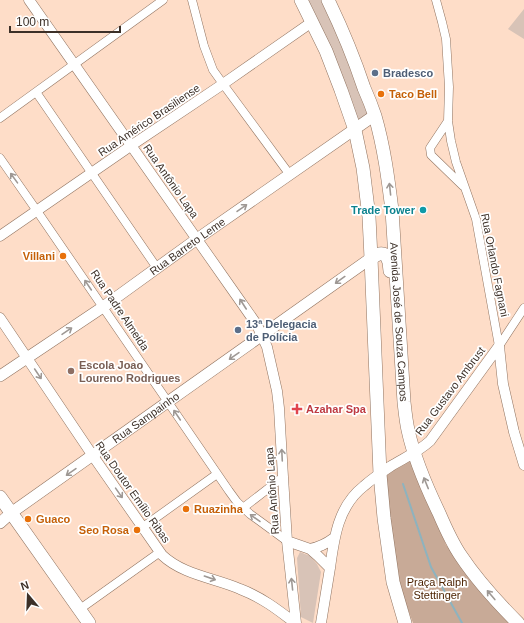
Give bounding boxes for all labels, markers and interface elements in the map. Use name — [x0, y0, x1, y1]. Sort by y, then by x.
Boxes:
scale bar — [10, 8, 120, 34]
text: 100 m — [16, 15, 49, 29]
place label: Bradesco — [383, 67, 433, 79]
marker: Bradesco — [370, 68, 380, 78]
street label: Rua Américo Brasiliense — [96, 82, 202, 158]
place label: Taco Bell — [389, 88, 437, 100]
marker: Taco Bell — [376, 89, 386, 99]
street label: Rua Antônio Lapa — [141, 142, 202, 221]
one-way arrow — [10, 173, 18, 184]
one-way arrow — [386, 183, 393, 196]
one-way arrow — [236, 204, 247, 212]
place label: Trade Tower — [351, 204, 416, 216]
marker: Trade Tower — [418, 205, 428, 215]
street label: Rua Orlando Fagnani — [479, 212, 511, 318]
street label: Rua Barreto Leme — [147, 215, 228, 277]
street label: Avenida José de Souza Campos — [388, 242, 410, 402]
place label: Villani — [23, 250, 55, 262]
marker: Villani — [58, 251, 68, 261]
street label: Rua Padre Almeida — [89, 267, 152, 353]
one-way arrow — [334, 276, 345, 284]
one-way arrow — [84, 279, 92, 290]
one-way arrow — [239, 299, 247, 310]
place label: 13ª Delegacia de Polícia — [246, 318, 318, 343]
marker: 13ª Delegacia de Polícia — [233, 325, 243, 335]
one-way arrow — [61, 327, 72, 335]
street label: Rua Gustavo Ambrust — [413, 344, 487, 438]
one-way arrow — [229, 352, 240, 360]
place label: Escola Joao Loureno Rodrigues — [79, 359, 180, 384]
marker: Escola Joao Loureno Rodrigues — [66, 366, 76, 376]
one-way arrow — [34, 368, 42, 379]
street label: Rua Sampainho — [110, 390, 181, 445]
marker: Azahar Spa — [291, 403, 303, 415]
place label: Azahar Spa — [306, 403, 367, 415]
one-way arrow — [173, 410, 181, 421]
street label: Rua Doutor Emílio Ribas — [93, 439, 173, 545]
street label: Rua Antônio Lapa — [263, 446, 281, 535]
one-way arrow — [278, 449, 285, 462]
one-way arrow — [66, 468, 77, 476]
one-way arrow — [422, 478, 429, 490]
one-way arrow — [115, 487, 123, 498]
place label: Ruazinha — [194, 503, 244, 515]
marker: Ruazinha — [181, 504, 191, 514]
place label: Guaco — [36, 513, 71, 525]
marker: Guaco — [23, 514, 33, 524]
one-way arrow — [250, 514, 261, 522]
place label: Seo Rosa — [79, 524, 130, 536]
marker: Seo Rosa — [132, 525, 142, 535]
north arrow — [8, 575, 48, 615]
one-way arrow — [204, 575, 216, 583]
park label: Praça Ralph Stettinger — [407, 576, 467, 601]
one-way arrow — [288, 578, 296, 591]
text: N — [19, 579, 31, 593]
one-way arrow — [487, 590, 496, 600]

